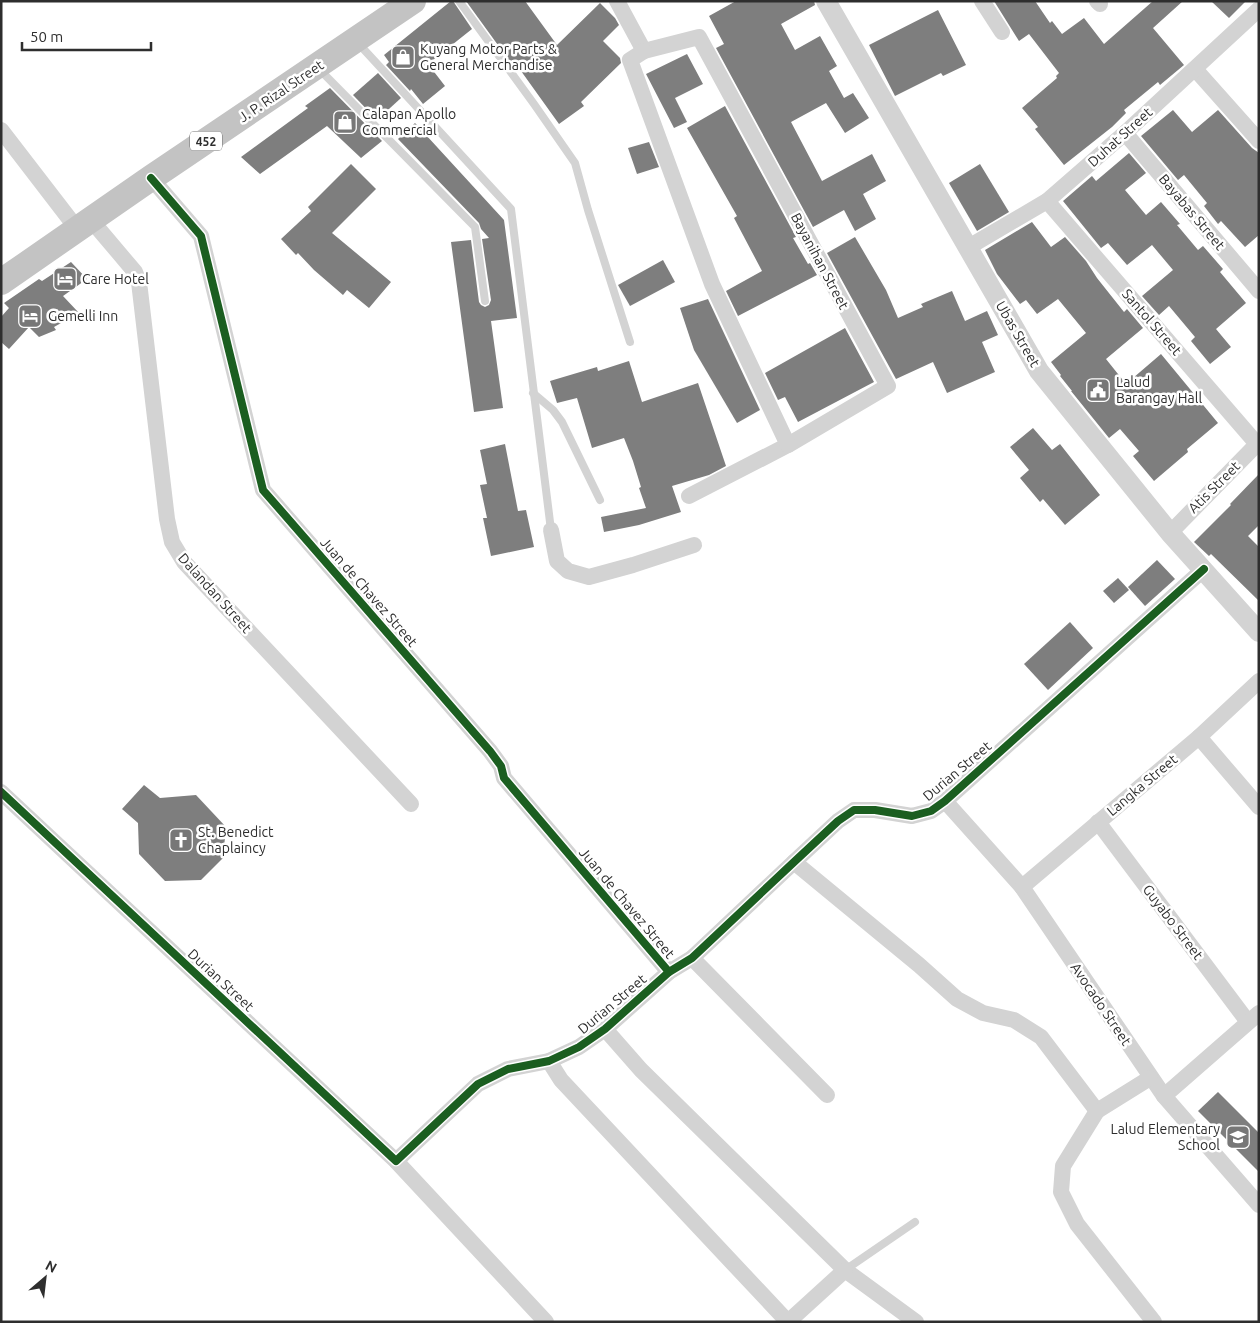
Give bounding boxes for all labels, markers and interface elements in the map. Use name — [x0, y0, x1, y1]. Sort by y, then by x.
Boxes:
scale bar — [22, 20, 151, 52]
text: 50 m — [30, 28, 63, 45]
place label: Kuyang Motor Parts & General Merchandise — [420, 41, 558, 73]
shop icon: Kuyang Motor Parts & General Merchandise — [390, 44, 416, 70]
street label: J. P. Rizal Street — [235, 56, 327, 125]
street label: Duhat Street — [1085, 104, 1156, 170]
place label: Calapan Apollo Commercial — [362, 106, 456, 138]
shop icon: Calapan Apollo Commercial — [332, 109, 358, 135]
road number: 452 — [190, 132, 222, 150]
street label: Bayabas Street — [1156, 171, 1229, 253]
street label: Bayanihan Street — [788, 210, 852, 312]
hotel icon: Care Hotel — [52, 266, 78, 292]
place label: Care Hotel — [82, 271, 149, 287]
street label: Santol Street — [1119, 286, 1185, 359]
street label: Ubas Street — [993, 298, 1044, 370]
hotel icon: Gemelli Inn — [17, 303, 43, 329]
place label: Gemelli Inn — [48, 308, 118, 324]
place label: Lalud Barangay Hall — [1116, 374, 1202, 406]
public building icon: Lalud Barangay Hall — [1085, 377, 1111, 403]
street label: Atis Street — [1185, 458, 1243, 516]
street label: Juan de Chavez Street — [317, 534, 421, 650]
street label: Dalandan Street — [175, 550, 255, 636]
street label: Durian Street — [920, 738, 995, 804]
street label: Langka Street — [1104, 751, 1181, 819]
place label: St. Benedict Chaplaincy — [198, 824, 274, 856]
church icon: St. Benedict Chaplaincy — [168, 827, 194, 853]
street label: Juan de Chavez Street — [576, 844, 678, 962]
street label: Guyabo Street — [1140, 881, 1207, 963]
street label: Durian Street — [185, 945, 258, 1015]
street label: Avocado Street — [1067, 960, 1135, 1049]
street label: Durian Street — [575, 971, 650, 1037]
place label: Lalud Elementary School — [1111, 1121, 1220, 1153]
school or university icon: Lalud Elementary School — [1225, 1124, 1251, 1150]
north arrow — [20, 1253, 70, 1303]
text: N — [43, 1257, 59, 1276]

